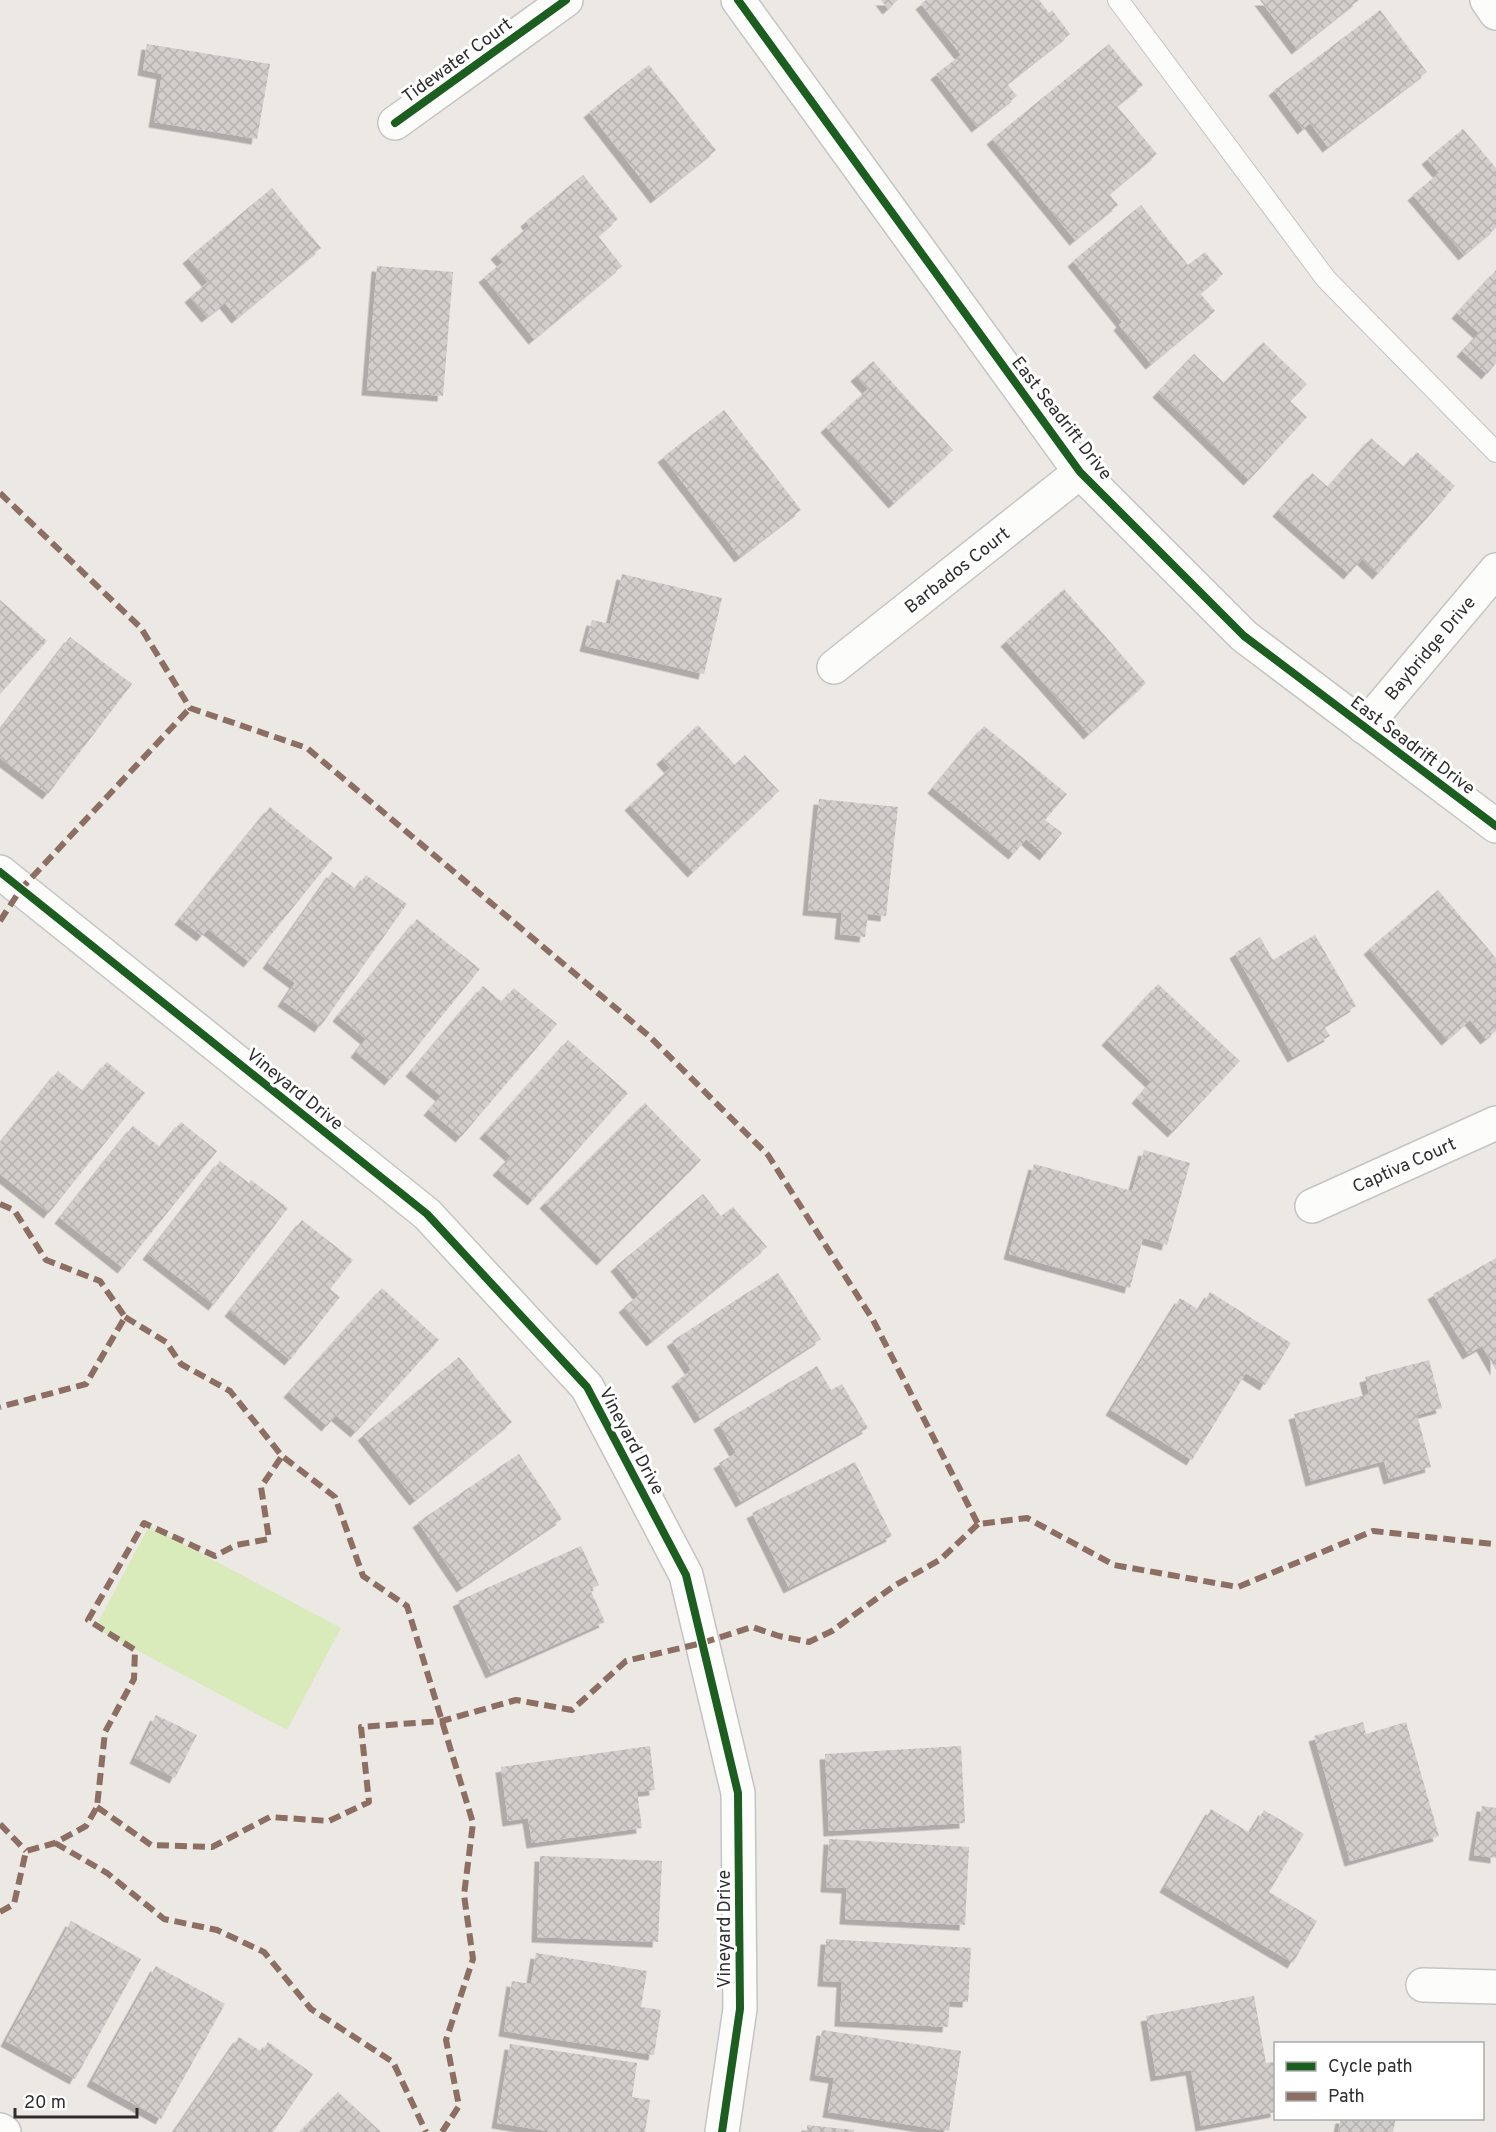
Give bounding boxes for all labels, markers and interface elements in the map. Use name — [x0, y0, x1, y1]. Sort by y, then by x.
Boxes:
street label: Tidewater Court — [398, 14, 517, 109]
street label: East Seadrift Drive — [1005, 352, 1116, 485]
street label: Barbados Court — [901, 523, 1015, 619]
street label: Baybridge Drive — [1381, 592, 1481, 706]
street label: East Seadrift Drive — [1345, 692, 1479, 801]
street label: Vineyard Drive — [241, 1044, 347, 1136]
street label: Captiva Court — [1349, 1133, 1460, 1199]
street label: Vineyard Drive — [593, 1384, 669, 1499]
street label: Vineyard Drive — [714, 1870, 737, 1988]
legend — [1274, 2042, 1484, 2120]
text: Cycle path — [1328, 2056, 1413, 2079]
scale bar — [15, 2081, 136, 2119]
text: Path — [1328, 2086, 1365, 2109]
text: 20 m — [24, 2092, 66, 2115]

